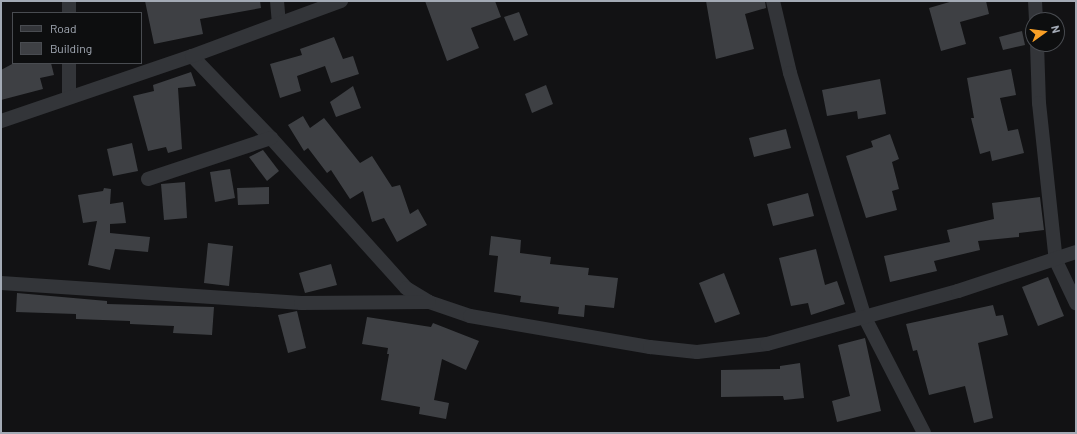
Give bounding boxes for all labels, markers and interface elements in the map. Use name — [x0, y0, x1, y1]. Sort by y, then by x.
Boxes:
legend — [12, 12, 142, 64]
north arrow — [1025, 12, 1065, 52]
text: Road — [50, 21, 77, 35]
text: N — [1049, 24, 1063, 34]
text: Building — [50, 41, 92, 55]

